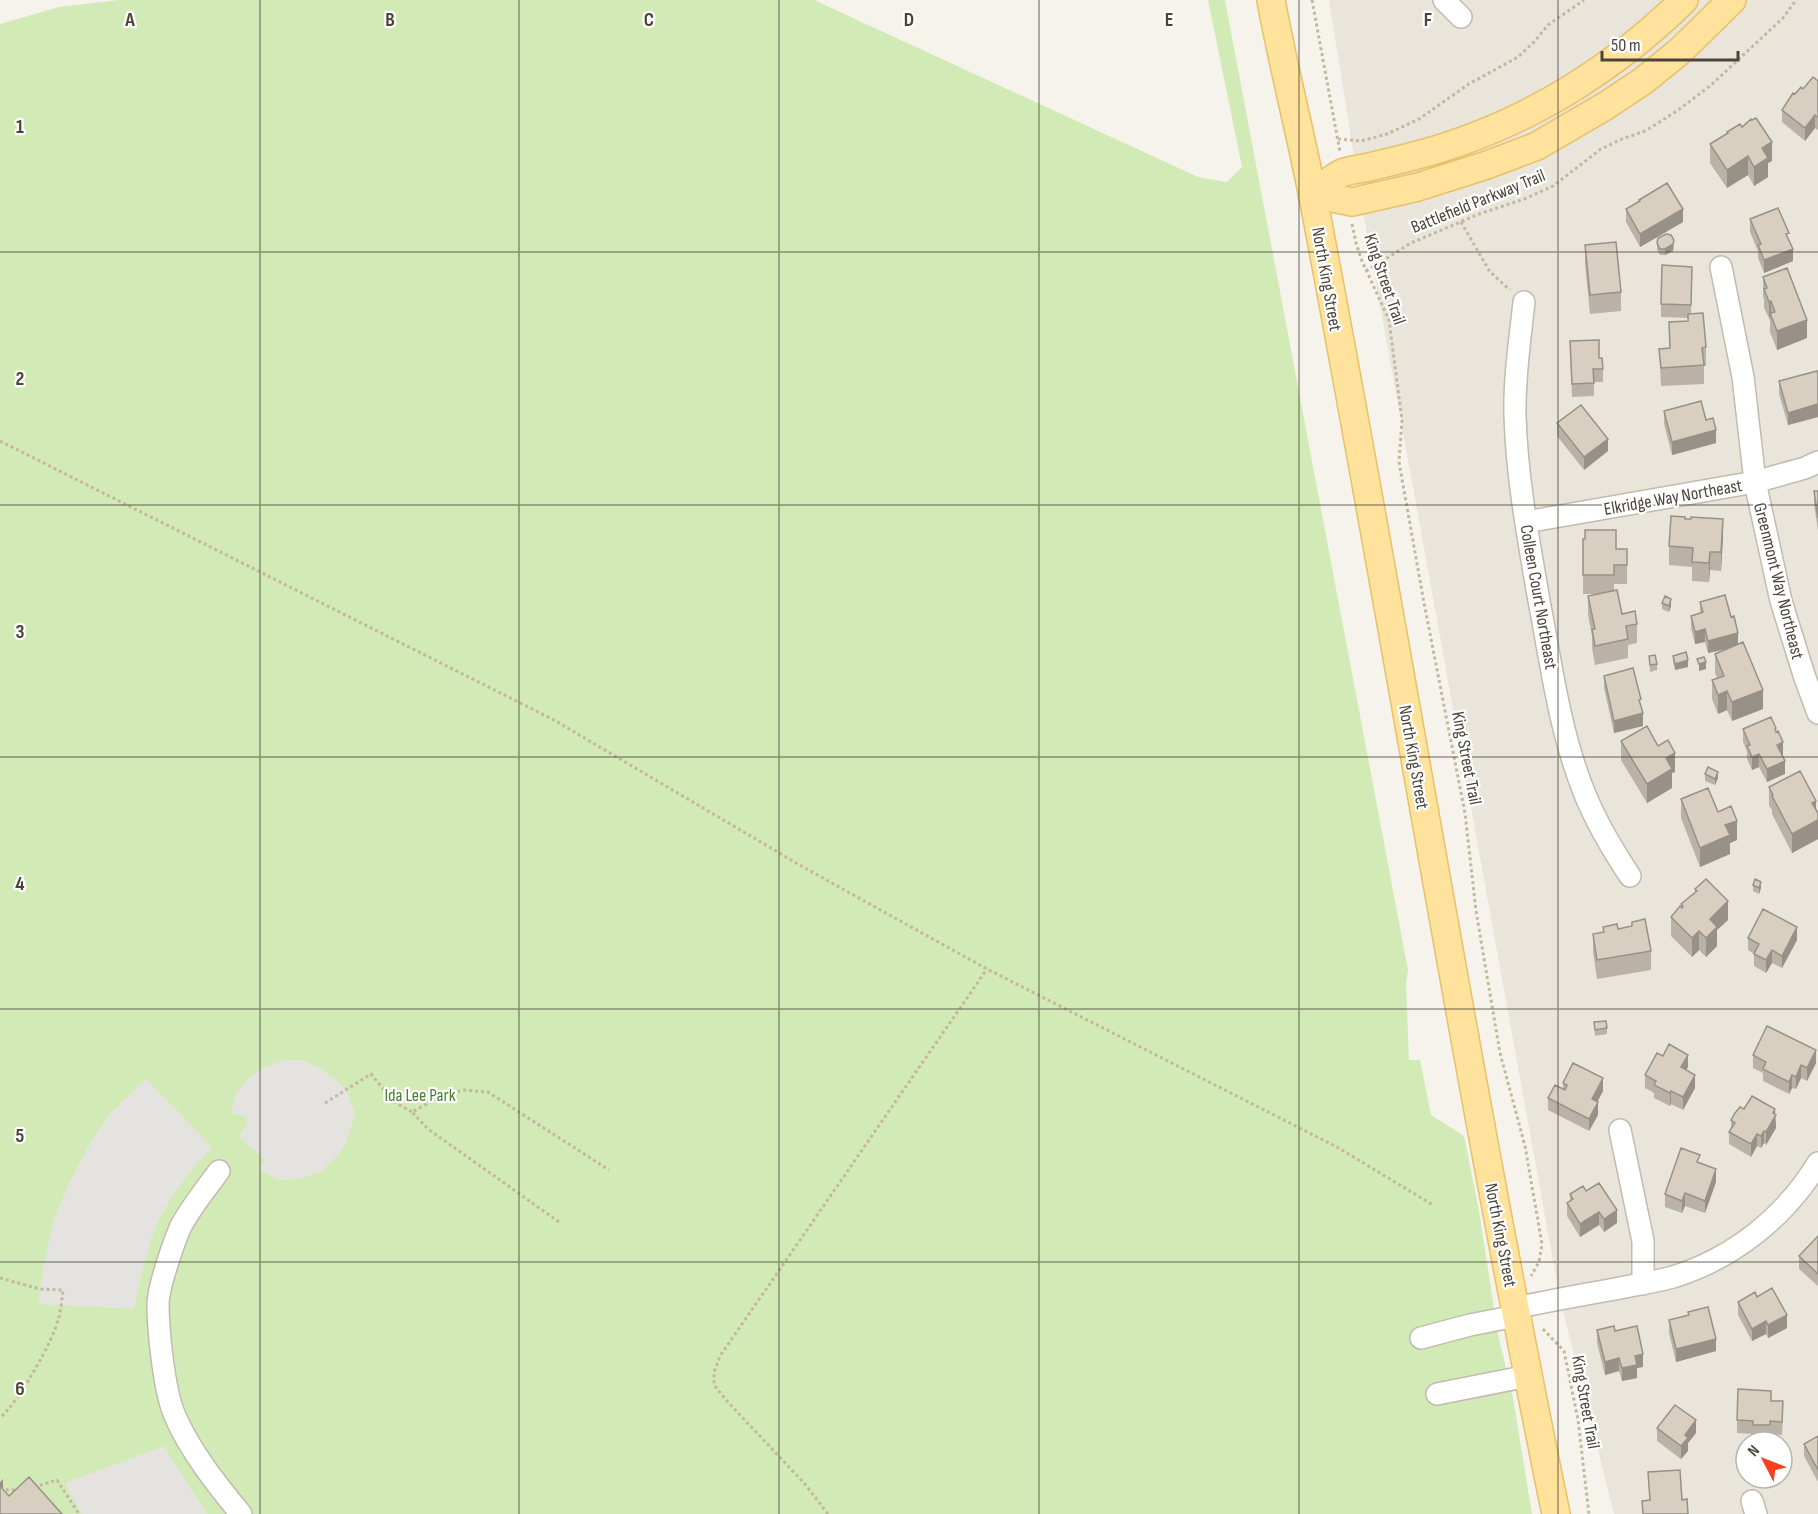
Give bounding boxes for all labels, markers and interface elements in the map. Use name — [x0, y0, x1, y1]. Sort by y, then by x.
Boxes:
text: A — [124, 8, 135, 32]
text: B — [385, 8, 395, 32]
text: C — [644, 8, 654, 32]
text: D — [904, 8, 914, 32]
text: E — [1165, 8, 1173, 32]
text: F — [1424, 8, 1432, 32]
scale bar — [1602, 24, 1738, 62]
text: 50 m — [1611, 35, 1641, 56]
text: 1 — [16, 115, 24, 139]
street label: Battlefield Parkway Trail — [1408, 165, 1548, 238]
street label: North King Street — [1307, 225, 1346, 333]
street label: King Street Trail — [1359, 231, 1410, 327]
text: 2 — [16, 367, 24, 391]
street label: Elkridge Way Northeast — [1602, 475, 1744, 520]
street label: Greenmont Way Northeast — [1749, 501, 1808, 662]
street label: Colleen Court Northeast — [1515, 523, 1562, 672]
text: 3 — [16, 620, 25, 644]
street label: North King Street — [1394, 703, 1433, 811]
street label: King Street Trail — [1447, 710, 1486, 807]
text: 4 — [15, 872, 25, 896]
park label: Ida Lee Park — [384, 1085, 456, 1106]
text: 5 — [16, 1124, 25, 1148]
street label: North King Street — [1480, 1181, 1521, 1289]
street label: King Street Trail — [1567, 1354, 1604, 1450]
text: 6 — [15, 1377, 25, 1401]
north arrow — [1734, 1430, 1794, 1490]
text: N — [1744, 1441, 1764, 1460]

